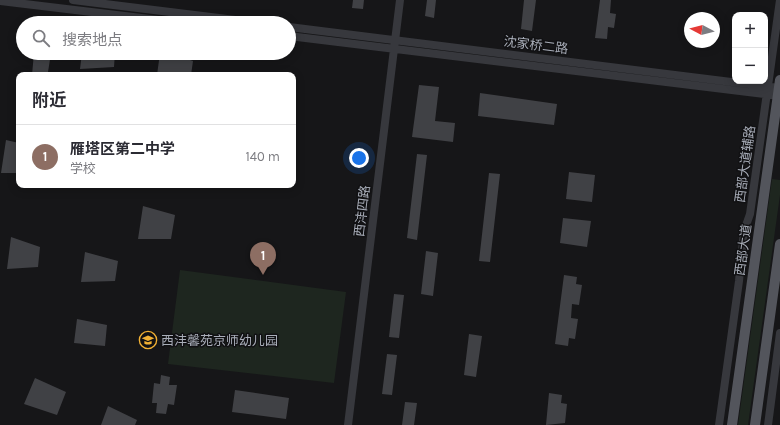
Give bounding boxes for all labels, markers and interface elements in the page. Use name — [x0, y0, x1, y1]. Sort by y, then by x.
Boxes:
north arrow — [684, 12, 720, 48]
map controls — [732, 12, 768, 84]
button: + — [732, 12, 768, 48]
search box — [16, 16, 296, 60]
icon: search — [30, 27, 52, 49]
text: 搜索地点 — [62, 31, 122, 49]
street label: 沈家桥二路 — [503, 34, 569, 56]
button: − — [732, 48, 768, 84]
text: 附近 — [32, 90, 66, 110]
street label: 西部大道辅路 — [732, 124, 758, 204]
text: 雁塔区第二中学 — [70, 140, 175, 158]
your location — [349, 148, 369, 168]
text: 1 — [43, 149, 47, 164]
text: 140 m — [245, 149, 280, 164]
text: 学校 — [70, 161, 96, 176]
street label: 西沣四路 — [351, 184, 373, 238]
street label: 西部大道 — [732, 223, 754, 277]
pin: 1 — [250, 242, 276, 275]
school or university icon: 西沣馨苑京师幼儿园 — [138, 330, 158, 350]
place label: 西沣馨苑京师幼儿园 — [161, 333, 278, 348]

